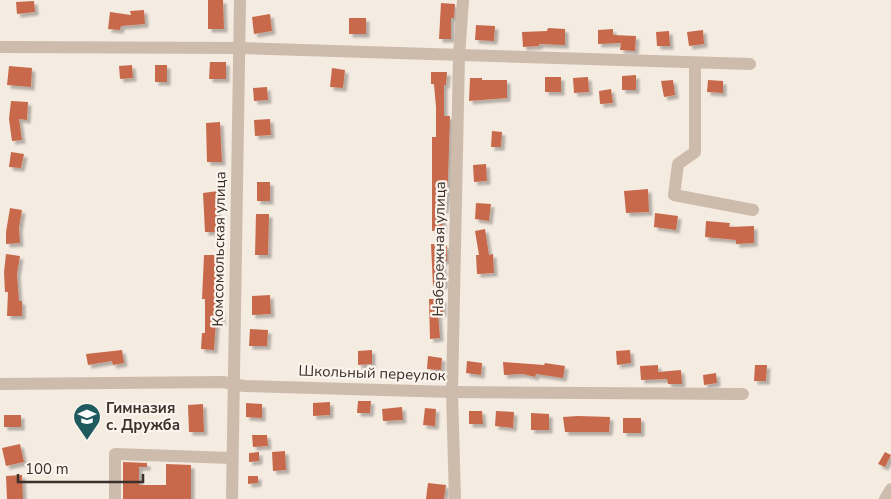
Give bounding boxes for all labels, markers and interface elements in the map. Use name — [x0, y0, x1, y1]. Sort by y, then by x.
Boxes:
street label: Комсомольская улица — [208, 171, 230, 327]
street label: Набережная улица — [428, 181, 450, 317]
street label: Школьный переулок — [298, 360, 446, 386]
place label: Гимназия с. Дружба — [106, 398, 180, 435]
school or university icon: Гимназия с. Дружба — [72, 402, 102, 441]
scale bar — [18, 452, 142, 484]
text: 100 m — [25, 459, 69, 479]

